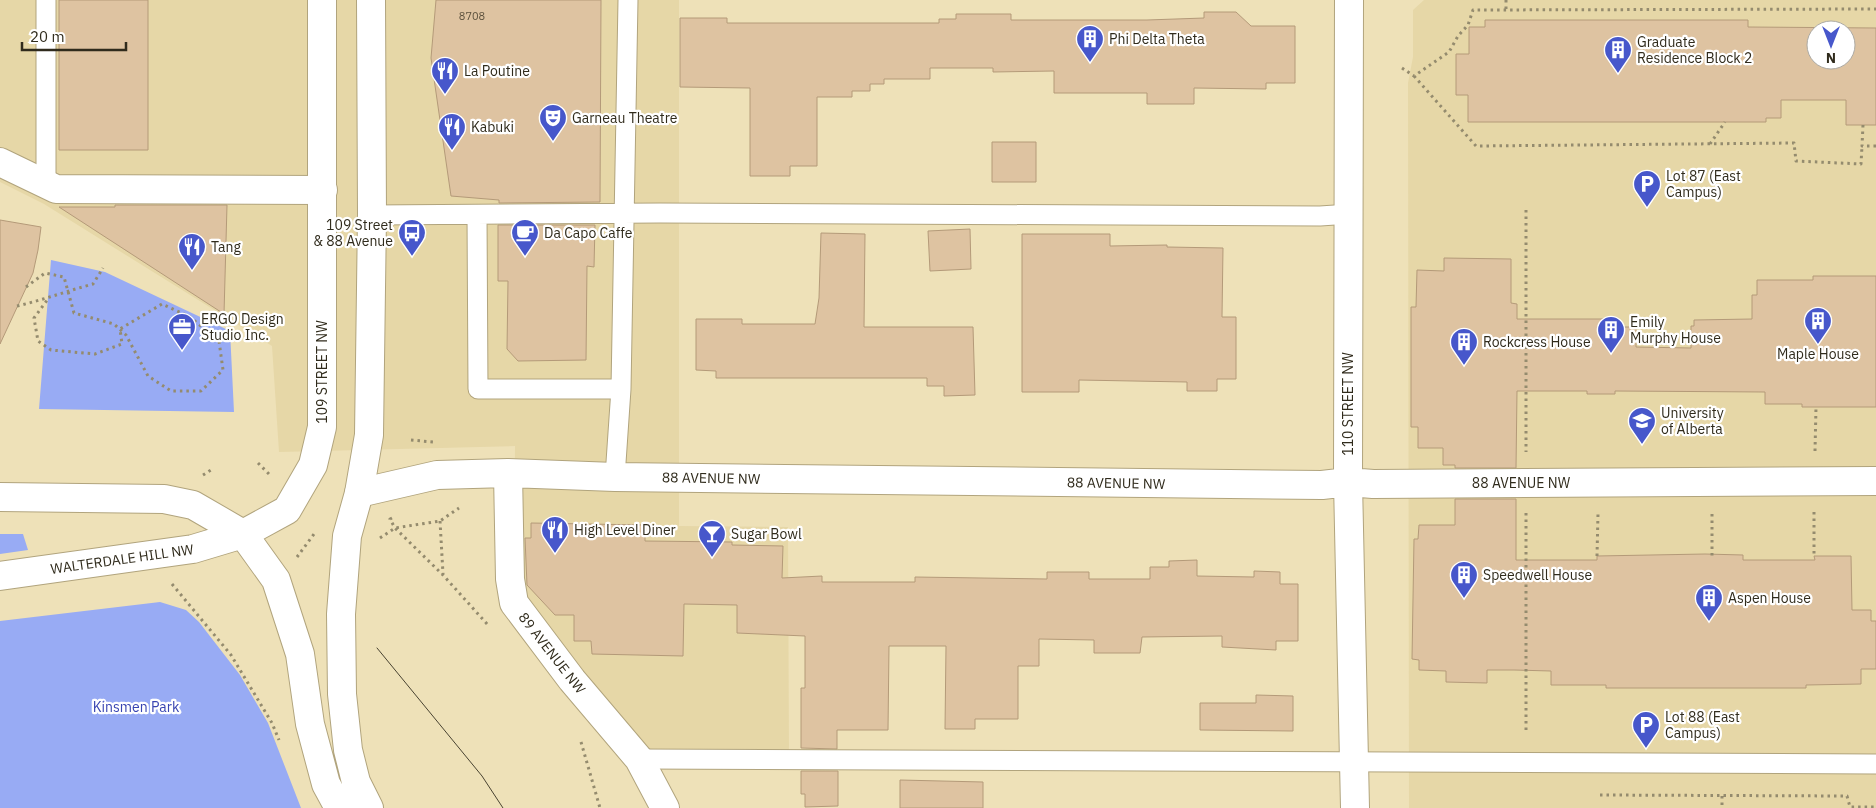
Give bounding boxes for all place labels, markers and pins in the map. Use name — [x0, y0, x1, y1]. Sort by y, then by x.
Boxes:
building icon: Phi Delta Theta — [1075, 24, 1105, 63]
place label: Phi Delta Theta — [1109, 30, 1205, 48]
place label: Graduate Residence Block 2 — [1637, 33, 1752, 67]
building icon: Graduate Residence Block 2 — [1603, 35, 1633, 74]
restaurant icon: La Poutine — [430, 56, 460, 95]
place label: La Poutine — [464, 62, 530, 80]
theatre icon: Garneau Theatre — [538, 103, 568, 142]
place label: Garneau Theatre — [572, 109, 678, 127]
restaurant icon: Kabuki — [437, 112, 467, 151]
place label: Kabuki — [471, 118, 514, 136]
place label: Lot 87 (East Campus) — [1666, 167, 1741, 201]
parking icon: Lot 87 (East Campus) — [1632, 169, 1662, 208]
place label: 109 Street & 88 Avenue — [313, 216, 393, 250]
bus stop icon: 109 Street & 88 Avenue — [397, 218, 427, 257]
cafe icon: Da Capo Caffe — [510, 218, 540, 257]
place label: Da Capo Caffe — [544, 224, 633, 242]
restaurant icon: Tang — [177, 232, 207, 271]
place label: Tang — [211, 238, 241, 256]
building icon: Maple House — [1803, 306, 1833, 345]
place label: ERGO Design Studio Inc. — [201, 310, 284, 344]
office icon: ERGO Design Studio Inc. — [167, 312, 197, 351]
place label: Emily Murphy House — [1630, 313, 1721, 347]
building icon: Emily Murphy House — [1596, 315, 1626, 354]
building icon: Rockcress House — [1449, 327, 1479, 366]
place label: Rockcress House — [1483, 333, 1591, 351]
place label: Maple House — [1777, 345, 1859, 363]
place label: University of Alberta — [1661, 404, 1724, 438]
school or university icon: University of Alberta — [1627, 406, 1657, 445]
restaurant icon: High Level Diner — [540, 515, 570, 554]
bar icon: Sugar Bowl — [697, 519, 727, 558]
place label: High Level Diner — [574, 521, 676, 539]
place label: Sugar Bowl — [731, 525, 802, 543]
building icon: Speedwell House — [1449, 560, 1479, 599]
place label: Speedwell House — [1483, 566, 1592, 584]
building icon: Aspen House — [1694, 583, 1724, 622]
place label: Aspen House — [1728, 589, 1811, 607]
place label: Lot 88 (East Campus) — [1665, 708, 1740, 742]
parking icon: Lot 88 (East Campus) — [1631, 710, 1661, 749]

